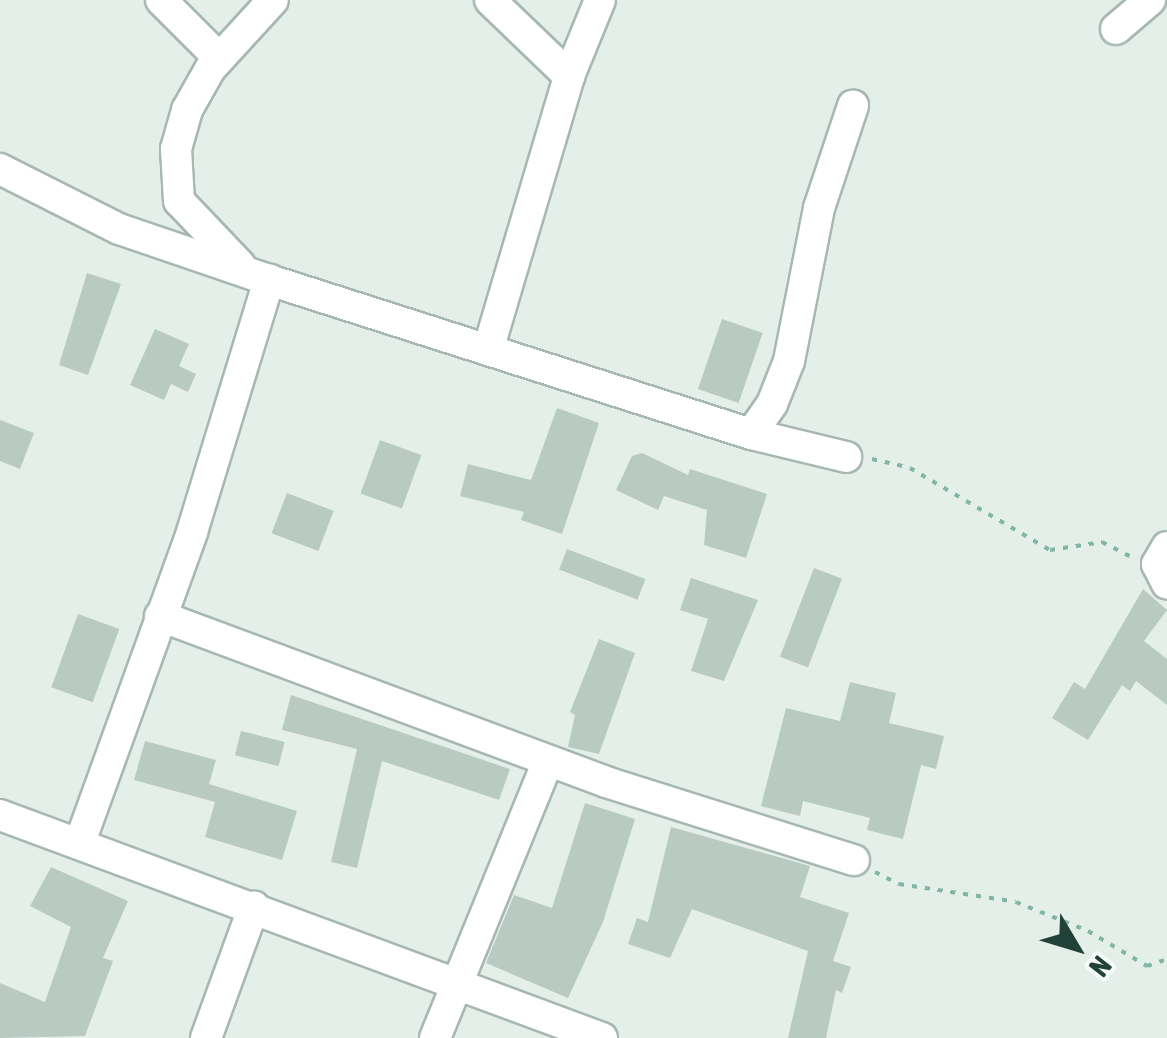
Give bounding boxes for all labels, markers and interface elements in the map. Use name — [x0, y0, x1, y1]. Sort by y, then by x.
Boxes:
north arrow — [1027, 898, 1127, 998]
text: N — [1083, 950, 1118, 983]

